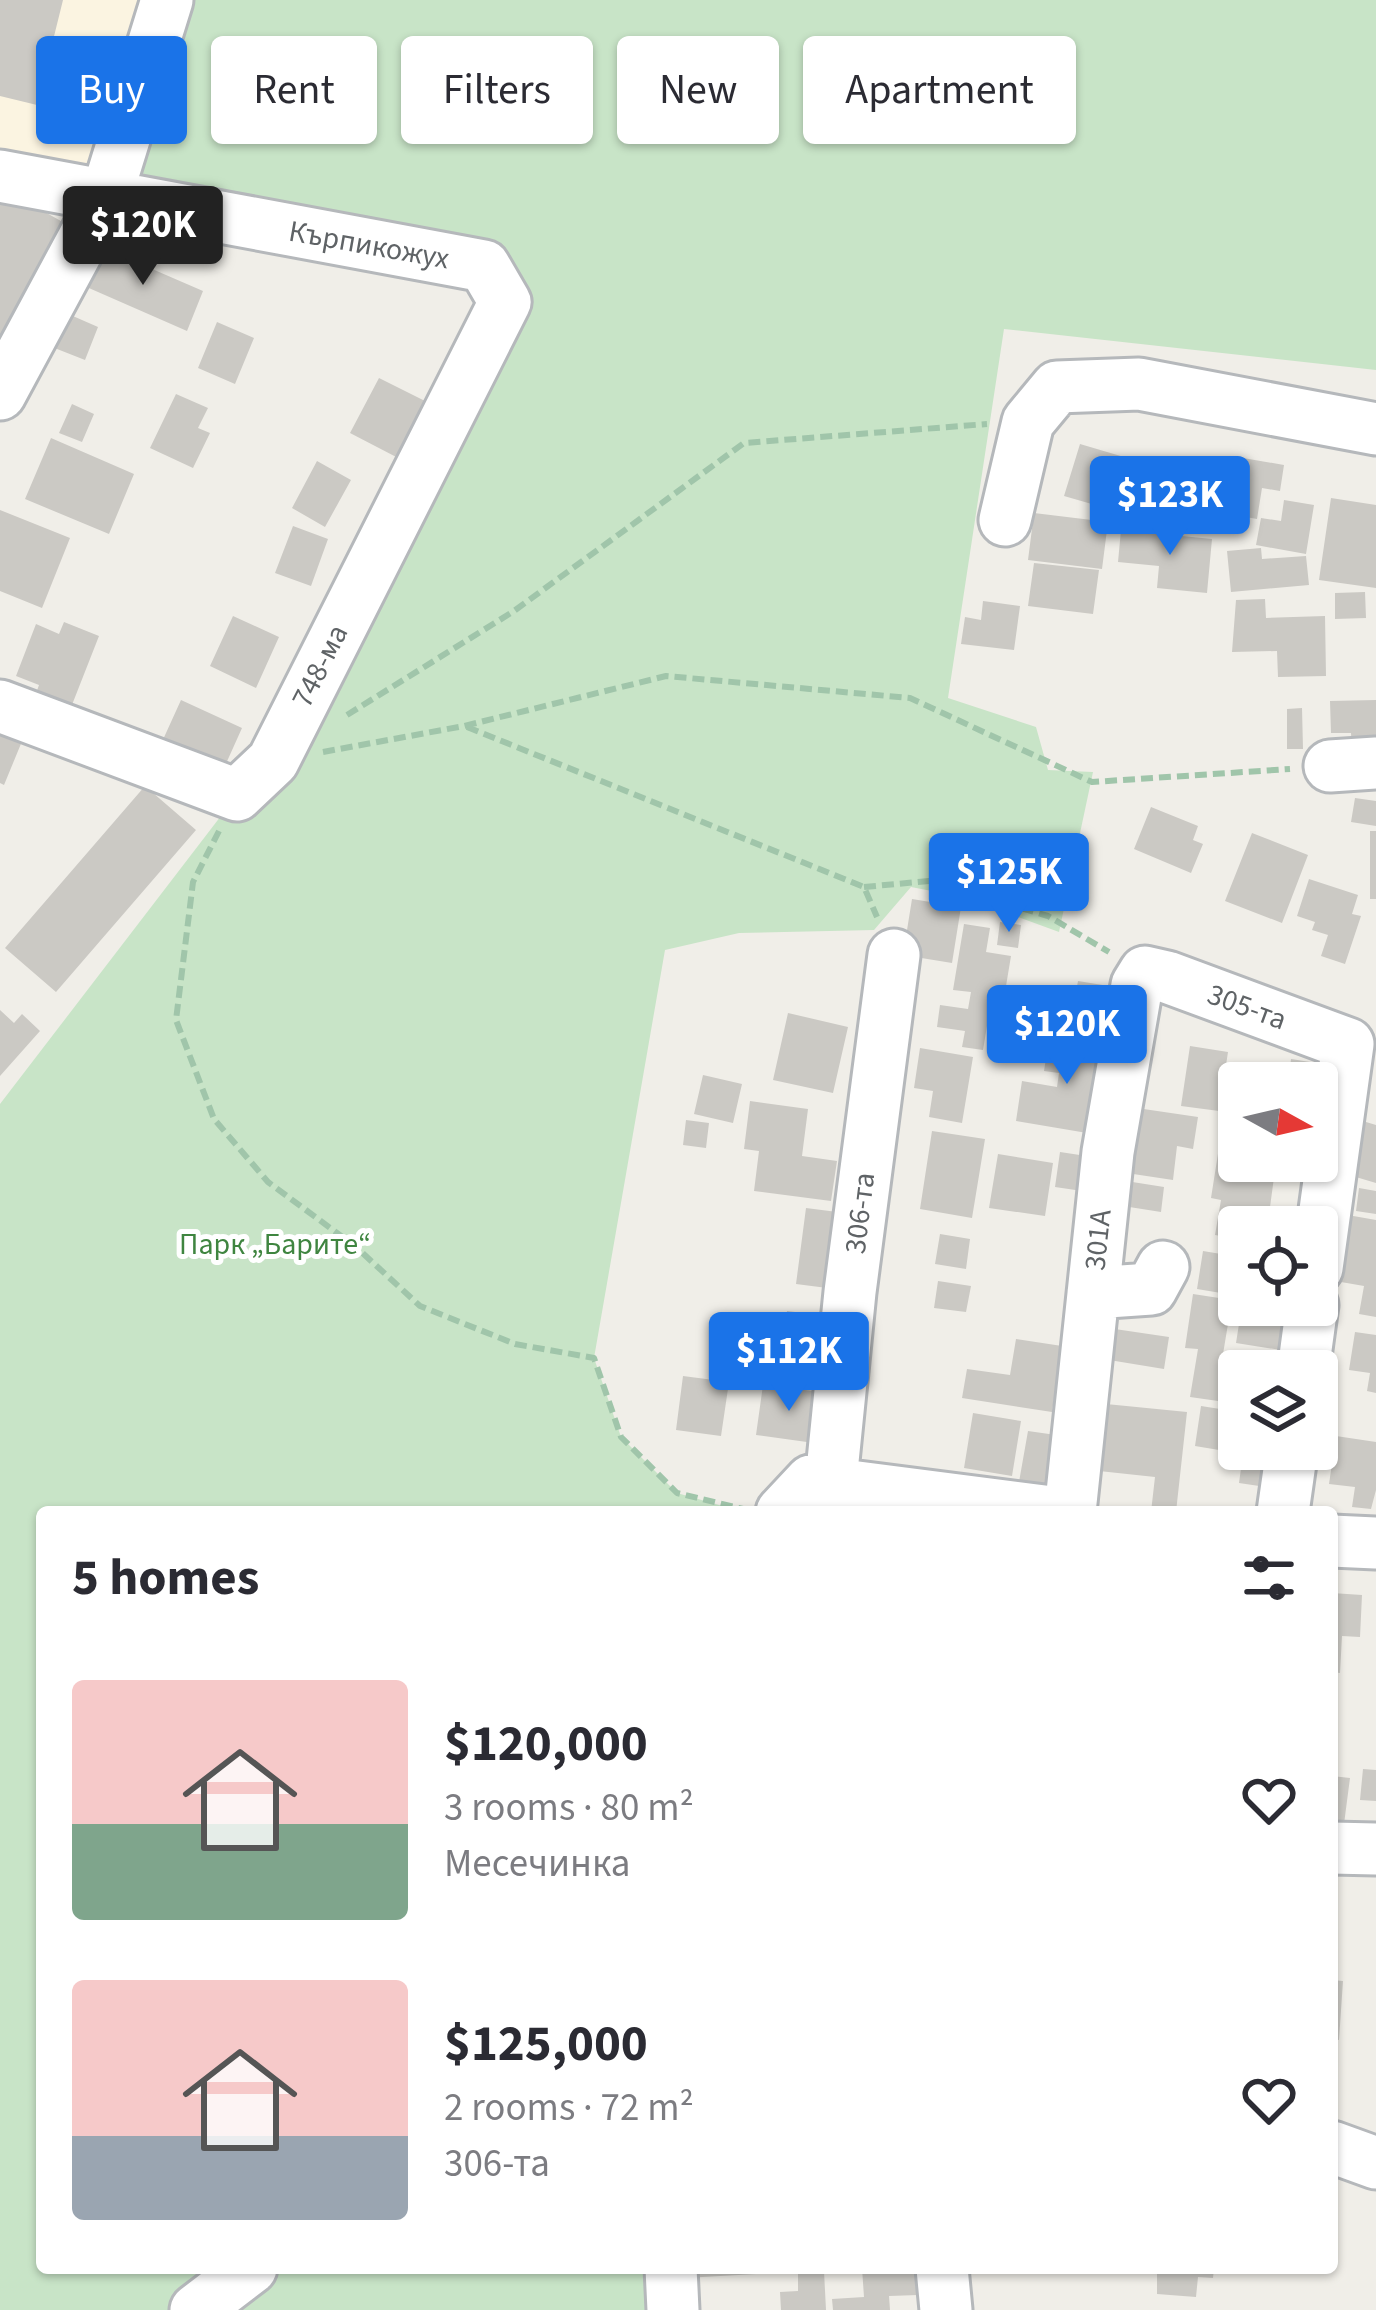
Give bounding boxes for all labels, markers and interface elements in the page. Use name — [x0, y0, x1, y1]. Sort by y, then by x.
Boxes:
chip: Buy — [36, 36, 187, 144]
chip: Rent — [211, 36, 377, 144]
chip: Filters — [401, 36, 593, 144]
chip: New — [617, 36, 779, 144]
chip: Apartment — [803, 36, 1076, 144]
pin: $120K — [59, 186, 227, 288]
text: $120K — [90, 197, 196, 253]
street label: Кърпикожух — [285, 210, 453, 280]
pin: $123K — [1086, 456, 1254, 558]
text: $123K — [1117, 467, 1223, 523]
street label: 748-ма — [281, 617, 359, 715]
pin: $125K — [925, 833, 1093, 935]
text: $125K — [956, 844, 1062, 900]
street label: 305-та — [1201, 973, 1293, 1041]
pin: $120K — [983, 985, 1151, 1087]
text: $120K — [1014, 996, 1120, 1052]
north arrow — [1218, 1062, 1338, 1182]
map controls — [1218, 1062, 1338, 1470]
street label: 306-та — [834, 1170, 886, 1256]
button: locate — [1218, 1206, 1338, 1326]
street label: 301А — [1073, 1207, 1123, 1273]
park label: Парк „Барите“ — [179, 1223, 371, 1266]
pin: $112K — [705, 1312, 873, 1414]
text: $112K — [736, 1323, 842, 1379]
button: layers — [1218, 1350, 1338, 1470]
text: 5 homes — [72, 1542, 259, 1614]
icon: filters — [1236, 1545, 1302, 1611]
text: $120,000 — [444, 1708, 648, 1780]
icon: home — [168, 1728, 312, 1872]
icon: heart — [1236, 1767, 1302, 1833]
text: 3 rooms · 80 m² — [444, 1780, 694, 1836]
text: Месечинка — [444, 1836, 631, 1892]
text: $125,000 — [444, 2008, 648, 2080]
icon: home — [168, 2028, 312, 2172]
icon: heart — [1236, 2067, 1302, 2133]
text: 2 rooms · 72 m² — [444, 2080, 694, 2136]
text: 306-та — [444, 2136, 550, 2192]

